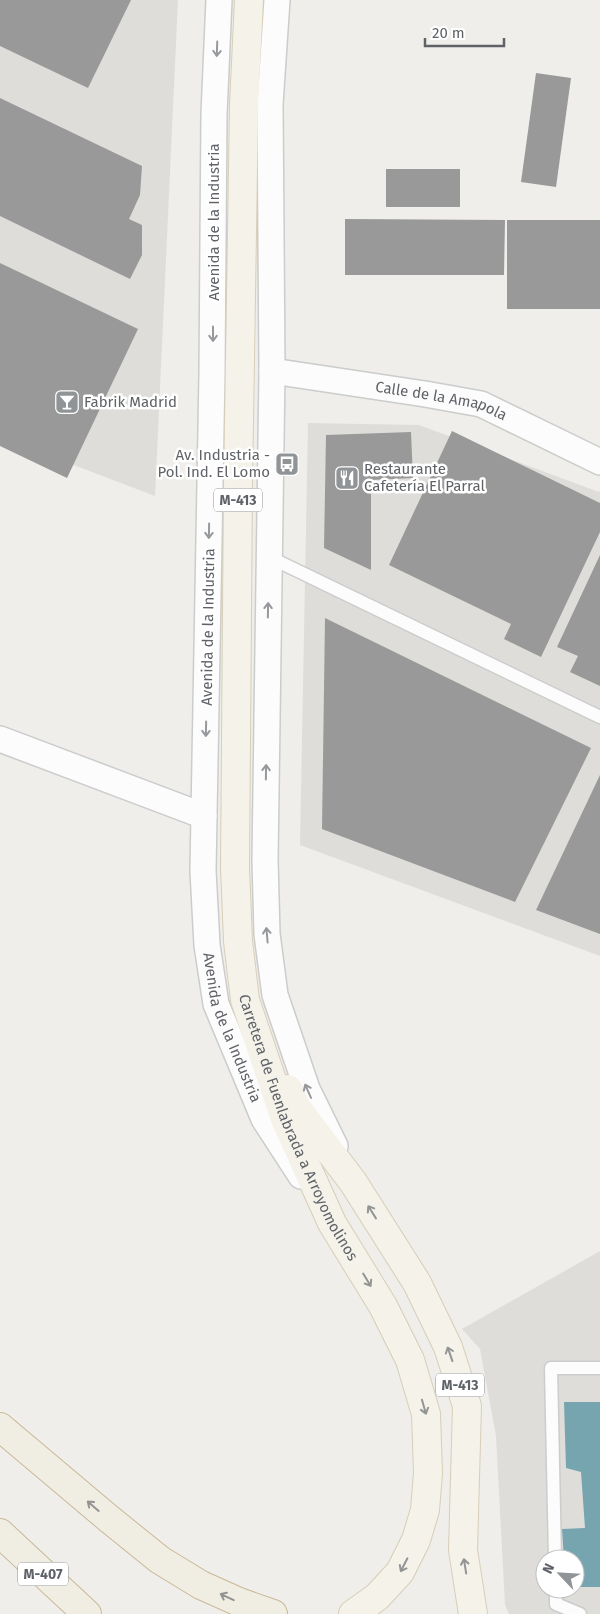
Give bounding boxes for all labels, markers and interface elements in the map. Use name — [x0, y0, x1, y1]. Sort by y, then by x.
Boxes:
scale bar — [425, 15, 504, 47]
text: 20 m — [432, 24, 465, 42]
one-way arrow — [212, 40, 221, 56]
street label: Avenida de la Industria — [205, 143, 223, 301]
one-way arrow — [208, 325, 218, 341]
street label: Calle de la Amapola — [374, 378, 510, 424]
bar icon: Fabrik Madrid — [54, 389, 80, 415]
place label: Fabrik Madrid — [84, 393, 177, 411]
place label: Av. Industria - Pol. Ind. El Lomo — [157, 446, 270, 481]
bus stop icon: Av. Industria - Pol. Ind. El Lomo — [274, 451, 300, 477]
place label: Restaurante Cafetería El Parral — [364, 460, 485, 495]
restaurant icon: Restaurante Cafetería El Parral — [334, 465, 360, 491]
road number: M-413 — [214, 488, 262, 512]
one-way arrow — [204, 522, 214, 539]
street label: Avenida de la Industria — [198, 548, 218, 706]
one-way arrow — [263, 602, 273, 618]
one-way arrow — [201, 720, 211, 736]
one-way arrow — [261, 764, 271, 780]
one-way arrow — [263, 927, 272, 943]
street label: Avenida de la Industria — [199, 951, 265, 1105]
street label: Carretera de Fuenlabrada a Arroyomolinos — [235, 993, 362, 1264]
one-way arrow — [303, 1084, 313, 1099]
one-way arrow — [366, 1205, 376, 1219]
one-way arrow — [362, 1272, 372, 1286]
one-way arrow — [445, 1347, 454, 1362]
road number: M-413 — [436, 1374, 484, 1396]
one-way arrow — [420, 1398, 429, 1414]
one-way arrow — [87, 1500, 100, 1512]
north arrow — [535, 1549, 585, 1599]
one-way arrow — [399, 1557, 408, 1572]
one-way arrow — [460, 1558, 470, 1574]
text: N — [539, 1561, 558, 1577]
road number: M-407 — [18, 1562, 68, 1586]
one-way arrow — [220, 1592, 235, 1601]

